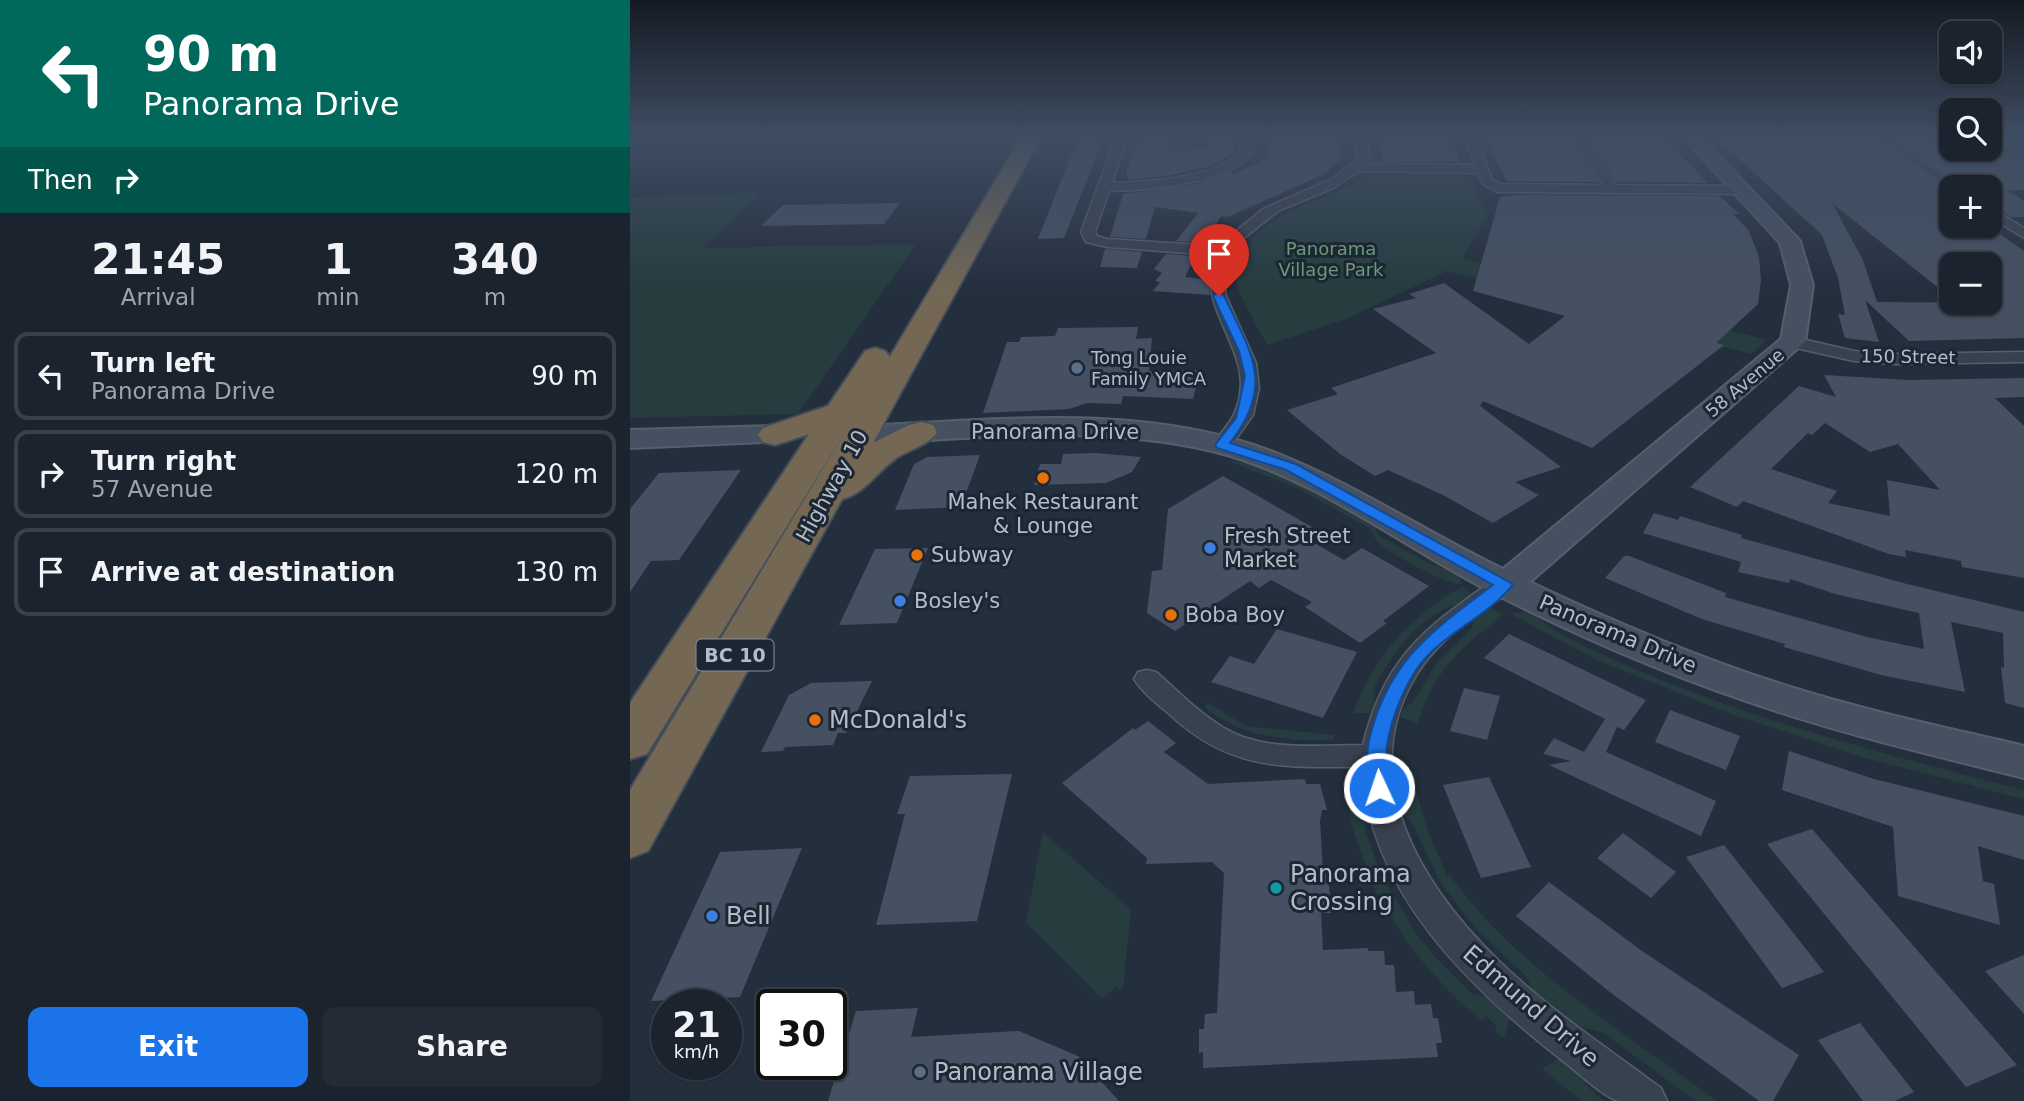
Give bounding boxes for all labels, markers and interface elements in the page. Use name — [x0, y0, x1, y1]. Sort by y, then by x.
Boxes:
map controls — [1939, 21, 2002, 315]
button: sound — [1939, 21, 2002, 84]
text: 90 m — [143, 26, 279, 83]
icon: left — [28, 28, 119, 119]
text: Panorama Drive — [143, 85, 399, 123]
button: search — [1939, 98, 2002, 161]
icon: right — [107, 161, 145, 199]
text: Then — [28, 165, 93, 195]
button: + — [1939, 175, 2002, 238]
pin — [1189, 224, 1249, 296]
text: 21:45 — [91, 235, 225, 284]
text: 1 — [323, 235, 353, 284]
text: 340 — [451, 235, 539, 284]
icon: arrive — [1200, 235, 1238, 273]
park label: Panorama Village Park — [1278, 238, 1384, 280]
button: − — [1939, 252, 2002, 315]
text: Arrival — [121, 284, 196, 310]
text: min — [316, 284, 360, 310]
text: m — [484, 284, 506, 310]
street label: 58 Avenue — [1701, 344, 1788, 421]
street label: 150 Street — [1860, 345, 1956, 368]
place label: Tong Louie Family YMCA — [1090, 347, 1207, 389]
text: Turn left — [91, 348, 215, 378]
icon: left — [32, 357, 70, 395]
marker: Tong Louie Family YMCA — [1069, 360, 1085, 376]
text: 90 m — [531, 361, 598, 391]
text: Panorama Drive — [91, 378, 275, 404]
street label: Panorama Drive — [971, 420, 1139, 444]
street label: Highway 10 — [791, 426, 873, 546]
text: Turn right — [91, 446, 236, 476]
icon: right — [32, 455, 70, 493]
text: 120 m — [515, 459, 598, 489]
marker: Mahek Restaurant & Lounge — [1035, 470, 1051, 486]
text: 57 Avenue — [91, 476, 213, 502]
place label: Mahek Restaurant & Lounge — [947, 490, 1139, 538]
place label: Fresh Street Market — [1224, 524, 1350, 572]
marker: Fresh Street Market — [1202, 540, 1218, 556]
place label: Subway — [931, 543, 1013, 567]
marker: Subway — [909, 547, 925, 563]
icon: arrive — [32, 553, 70, 591]
text: Arrive at destination — [91, 557, 395, 587]
text: 130 m — [515, 557, 598, 587]
place label: Bosley's — [914, 589, 1000, 613]
street label: Panorama Drive — [1536, 590, 1700, 678]
marker: Bosley's — [892, 593, 908, 609]
place label: Boba Boy — [1185, 603, 1285, 627]
marker: Boba Boy — [1163, 607, 1179, 623]
road number: BC 10 — [696, 640, 774, 670]
place label: McDonald's — [829, 706, 967, 734]
marker: McDonald's — [807, 712, 823, 728]
position arrow — [1342, 751, 1416, 825]
place label: Panorama Crossing — [1290, 860, 1411, 916]
marker: Panorama Crossing — [1268, 880, 1284, 896]
place label: Bell — [726, 902, 771, 930]
marker: Bell — [704, 908, 720, 924]
street label: Edmund Drive — [1457, 939, 1605, 1073]
speed limit sign: 30 — [756, 989, 847, 1080]
text: 21 — [672, 1005, 721, 1045]
button: Exit — [28, 1007, 308, 1087]
button: Share — [322, 1007, 602, 1087]
text: km/h — [674, 1041, 719, 1062]
place label: Panorama Village — [934, 1058, 1143, 1086]
marker: Panorama Village — [912, 1064, 928, 1080]

